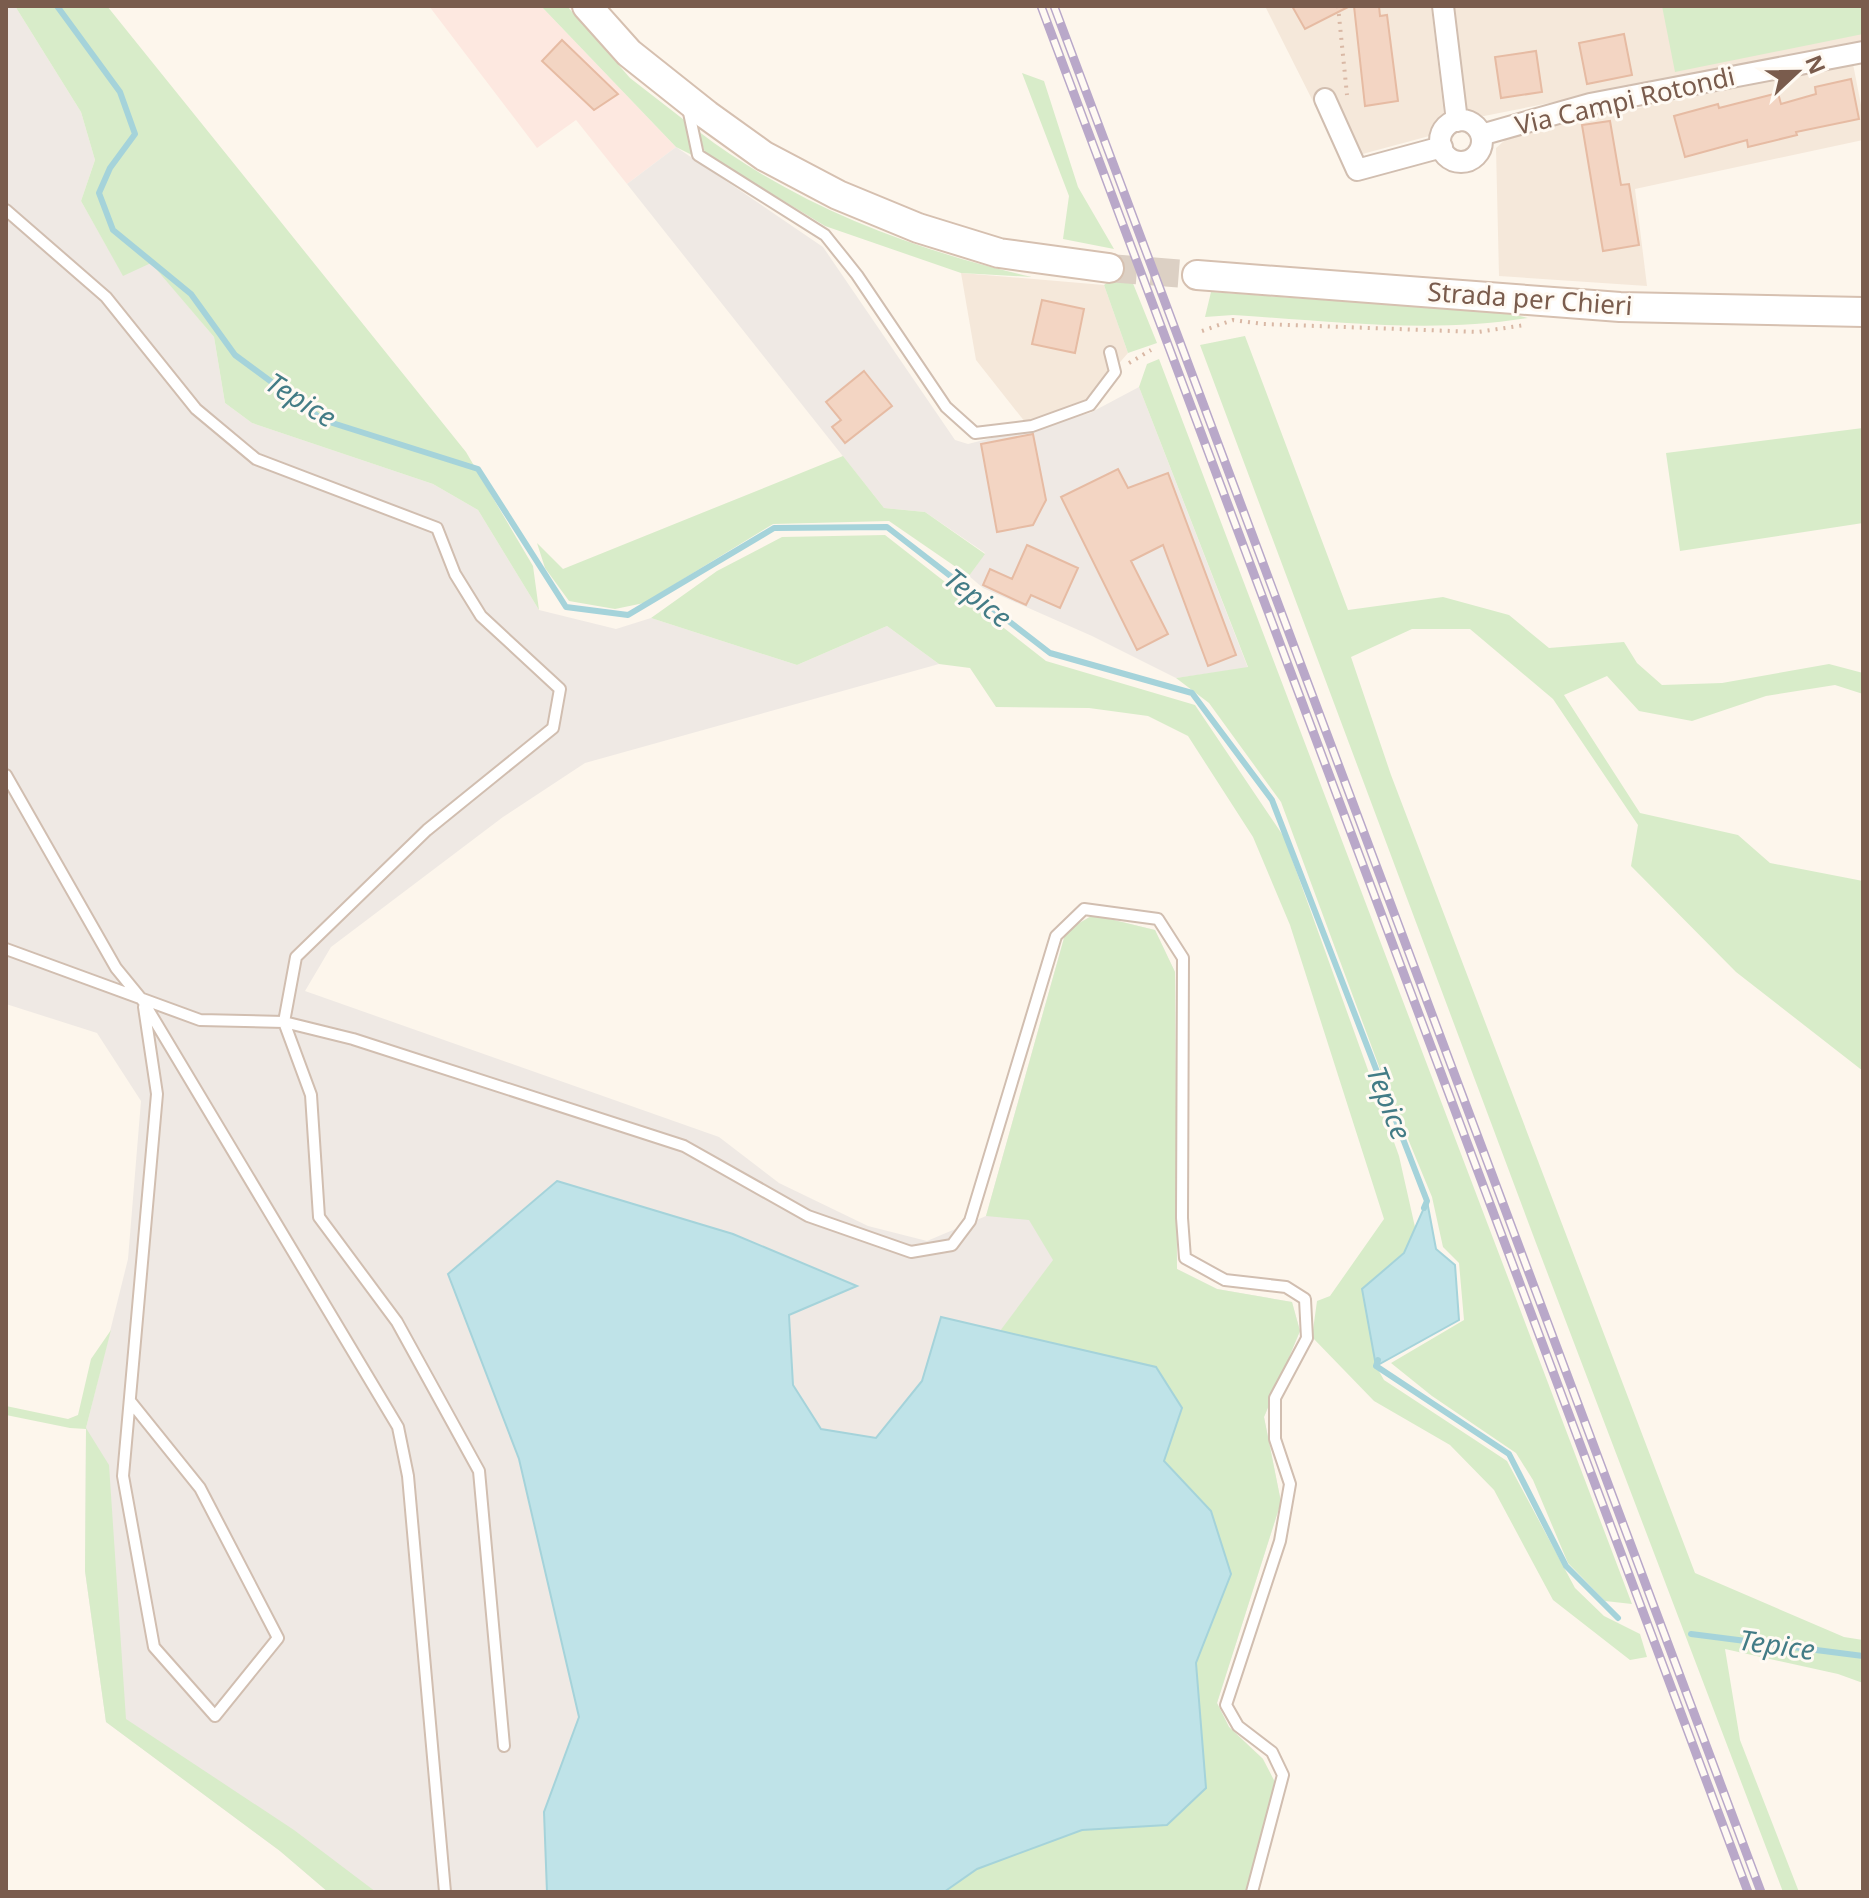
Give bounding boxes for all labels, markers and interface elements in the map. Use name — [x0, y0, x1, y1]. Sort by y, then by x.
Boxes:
north arrow — [1757, 32, 1837, 112]
text: N — [1799, 50, 1834, 78]
street label: Via Campi Rotondi — [1511, 57, 1738, 143]
street label: Strada per Chieri — [1426, 273, 1634, 323]
water label: Tepice — [259, 363, 344, 435]
water label: Tepice — [937, 559, 1020, 636]
water label: Tepice — [1359, 1060, 1421, 1145]
water label: Tepice — [1737, 1620, 1818, 1668]

